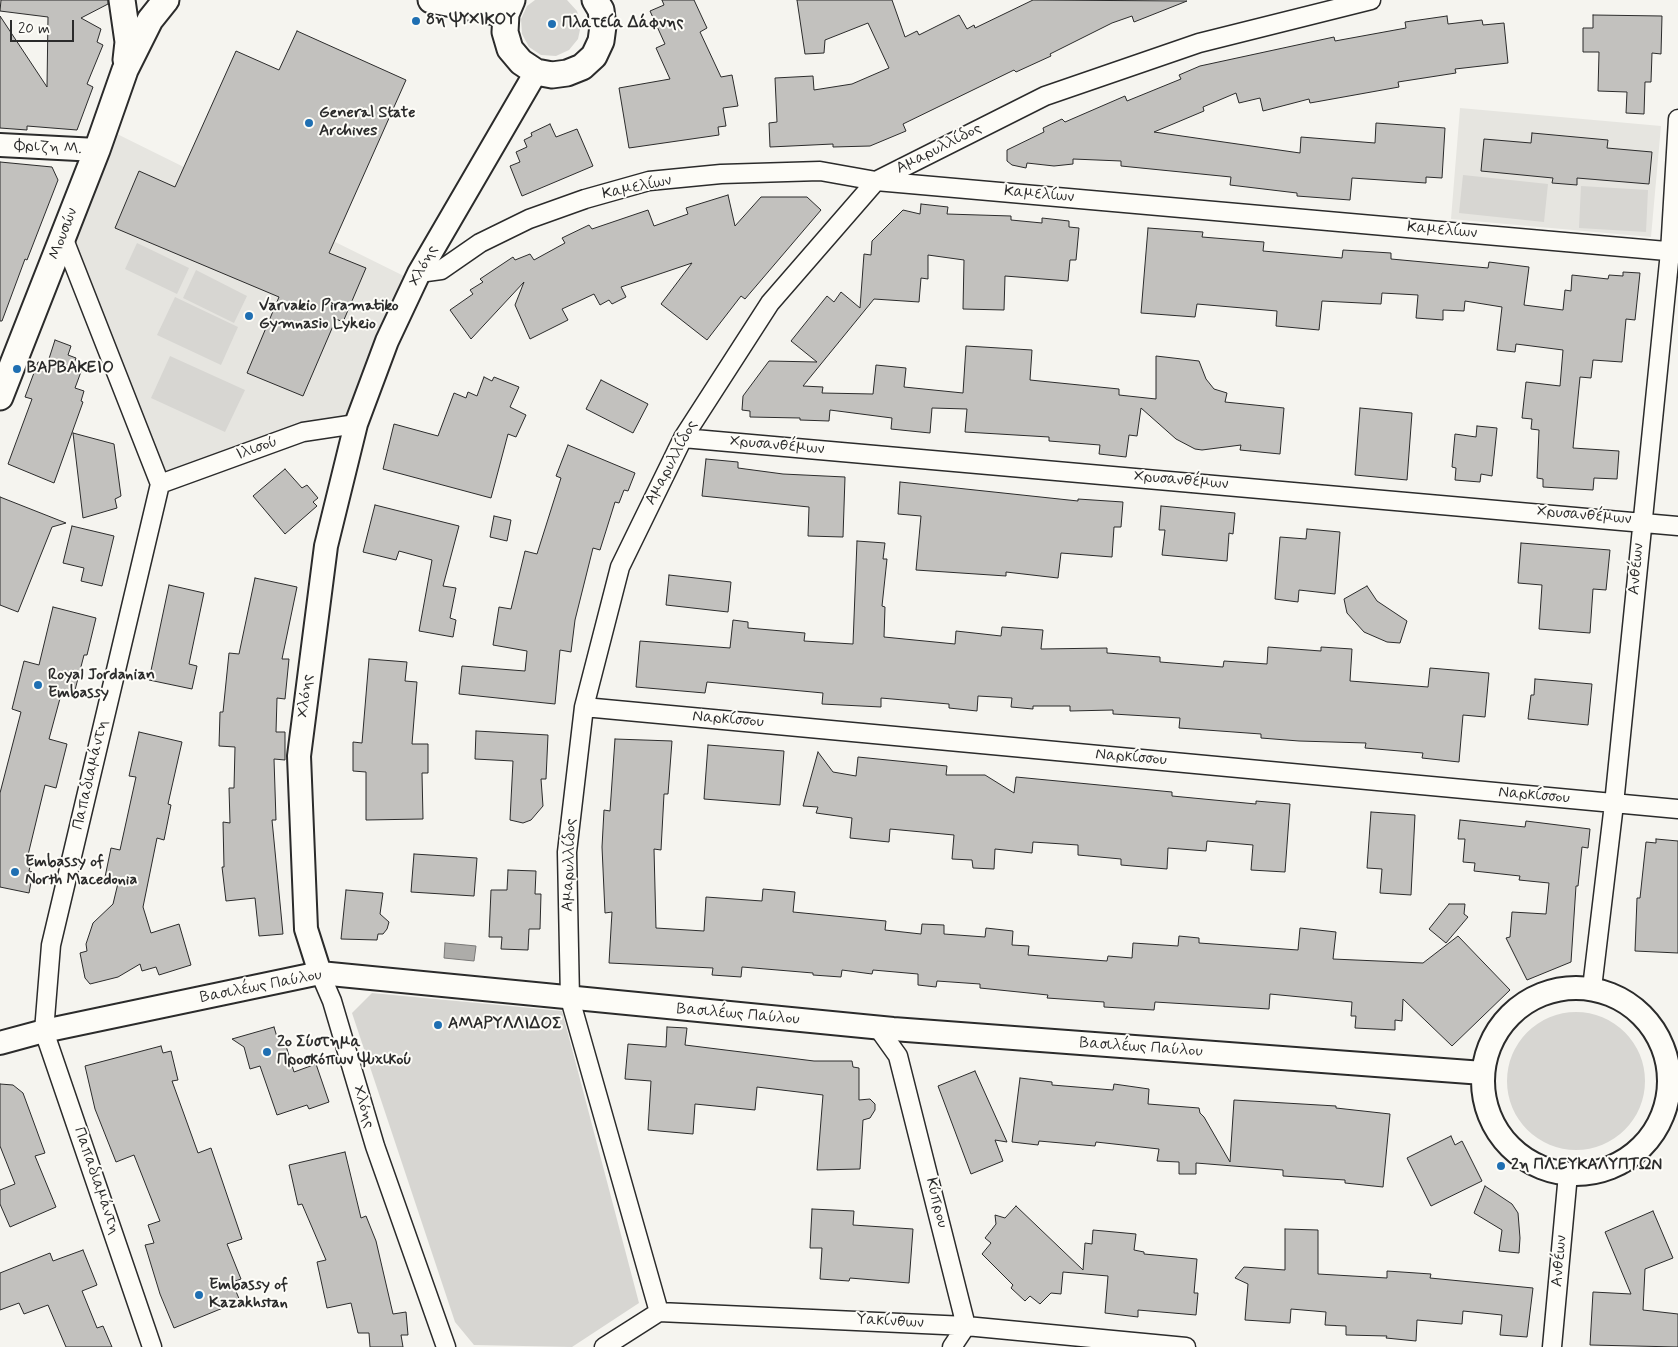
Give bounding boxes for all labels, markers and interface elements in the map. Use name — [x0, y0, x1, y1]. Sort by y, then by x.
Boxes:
scale bar — [12, 10, 76, 42]
place label: 8η ΨΥΧΙΚΟΥ — [426, 11, 516, 31]
place label: Πλατεία Δάφνης — [562, 14, 684, 34]
marker: 8η ΨΥΧΙΚΟΥ — [410, 15, 422, 27]
marker: Πλατεία Δάφνης — [546, 18, 558, 30]
text: 20 m — [18, 19, 50, 39]
place label: General State Archives — [319, 104, 415, 142]
marker: General State Archives — [303, 117, 315, 129]
street label: Αμαρυλλίδος — [893, 119, 985, 179]
street label: Φριζη Μ. — [14, 137, 82, 159]
street label: Καμελίων — [601, 171, 673, 205]
street label: Καμελίων — [1003, 182, 1075, 208]
street label: Μουσών — [45, 205, 83, 263]
street label: Καμελίων — [1406, 218, 1478, 244]
street label: Χλόης — [405, 242, 443, 290]
place label: Varvakio Piramatiko Gymnasio Lykeio — [259, 297, 399, 335]
marker: Varvakio Piramatiko Gymnasio Lykeio — [243, 310, 255, 322]
place label: ΒΑΡΒΑΚΕΙΟ — [27, 359, 114, 379]
marker: ΒΑΡΒΑΚΕΙΟ — [11, 363, 23, 375]
street label: Αμαρυλλίδος — [642, 417, 702, 509]
street label: Χρυσανθέμων — [729, 432, 825, 460]
street label: Ιλισού — [234, 433, 280, 465]
street label: Χρυσανθέμων — [1133, 467, 1229, 495]
street label: Χρυσανθέμων — [1536, 502, 1632, 530]
street label: Ανθέων — [1625, 542, 1649, 596]
place label: Royal Jordanian Embassy — [48, 666, 155, 704]
street label: Χλόης — [294, 673, 318, 719]
marker: Royal Jordanian Embassy — [32, 679, 44, 691]
street label: Ναρκίσσου — [691, 707, 765, 733]
street label: Παπαδιαμάντη — [69, 718, 113, 832]
street label: Ναρκίσσου — [1094, 745, 1168, 771]
street label: Ναρκίσσου — [1497, 783, 1571, 809]
street label: Αμαρυλλίδος — [559, 818, 581, 912]
place label: Embassy of North Macedonia — [25, 853, 137, 891]
marker: Embassy of North Macedonia — [9, 866, 21, 878]
street label: Βασιλέως Παύλου — [199, 966, 323, 1008]
street label: Βασιλέως Παύλου — [676, 1000, 800, 1030]
place label: ΑΜΑΡΥΛΛΙΔΟΣ — [448, 1015, 562, 1035]
marker: ΑΜΑΡΥΛΛΙΔΟΣ — [432, 1019, 444, 1031]
place label: 2ο Σύστημα Προσκόπων Ψυχικού — [277, 1033, 412, 1071]
street label: Βασιλέως Παύλου — [1079, 1034, 1203, 1062]
marker: 2ο Σύστημα Προσκόπων Ψυχικού — [261, 1046, 273, 1058]
street label: Χλόης — [348, 1083, 378, 1131]
street label: Παπαδιαμάντη — [69, 1125, 123, 1237]
place label: 2η ΠΛ.ΕΥΚΑΛΥΠΤΩΝ — [1511, 1156, 1662, 1176]
marker: 2η ΠΛ.ΕΥΚΑΛΥΠΤΩΝ — [1495, 1160, 1507, 1172]
street label: Κύπρου — [921, 1176, 951, 1230]
street label: Ανθέων — [1548, 1234, 1572, 1288]
place label: Embassy of Kazakhstan — [209, 1276, 288, 1314]
marker: Embassy of Kazakhstan — [193, 1289, 205, 1301]
street label: Υακίνθων — [856, 1311, 924, 1333]

